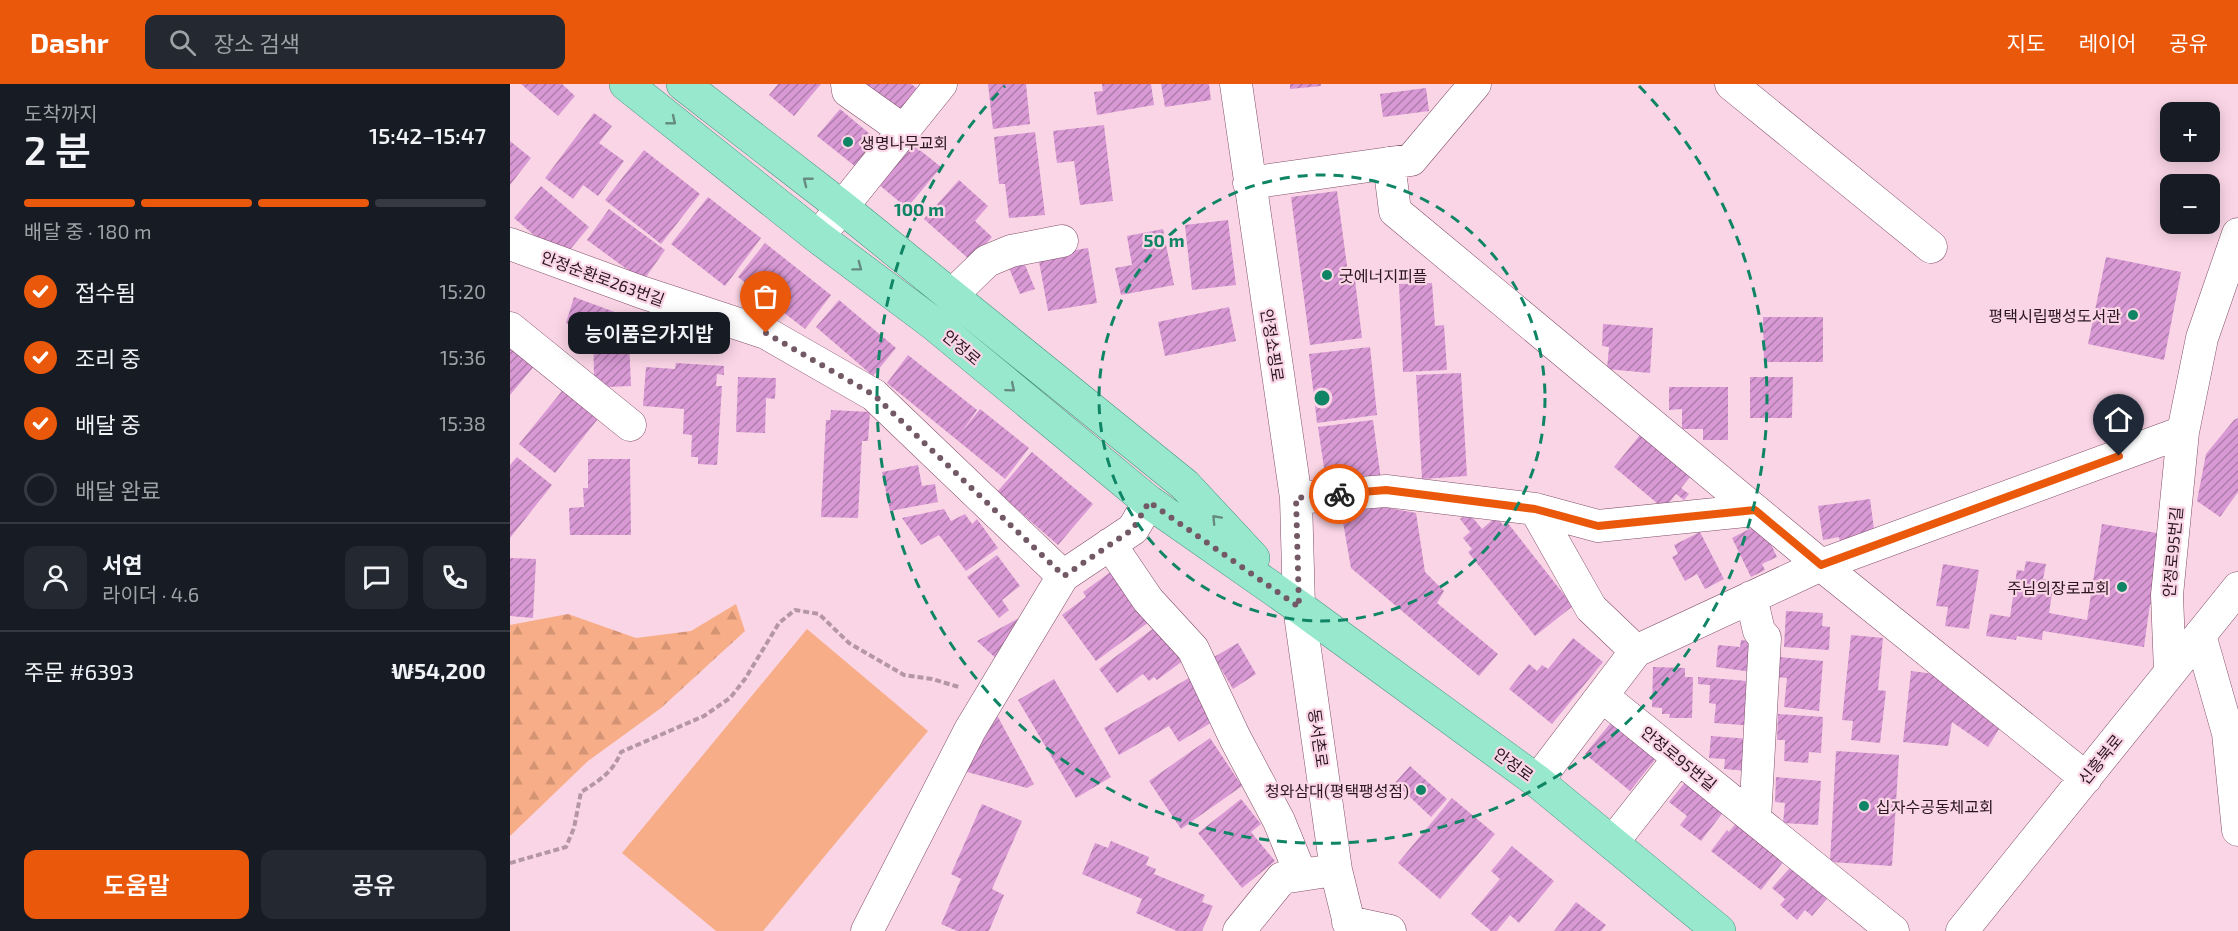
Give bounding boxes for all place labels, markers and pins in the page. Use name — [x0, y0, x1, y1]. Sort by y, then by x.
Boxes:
place label: 생명나무교회 — [860, 133, 948, 152]
marker: 생명나무교회 — [841, 135, 855, 149]
place label: 굿에너지피플 — [1339, 266, 1427, 285]
marker: 굿에너지피플 — [1320, 268, 1334, 282]
pin — [740, 271, 791, 333]
place label: 평택시립팽성도서관 — [1989, 306, 2121, 325]
marker: 평택시립팽성도서관 — [2126, 308, 2140, 322]
callout: 능이품은가지밥 — [568, 312, 730, 354]
centre of rings — [1312, 388, 1332, 408]
pin — [2093, 394, 2144, 456]
place label: 주님의장로교회 — [2007, 578, 2110, 597]
marker: 주님의장로교회 — [2115, 580, 2129, 594]
place label: 청와삼대(평택팽성점) — [1265, 781, 1409, 800]
marker: 청와삼대(평택팽성점) — [1414, 783, 1428, 797]
place label: 십자수공동체교회 — [1876, 797, 1994, 816]
marker: 십자수공동체교회 — [1857, 799, 1871, 813]

